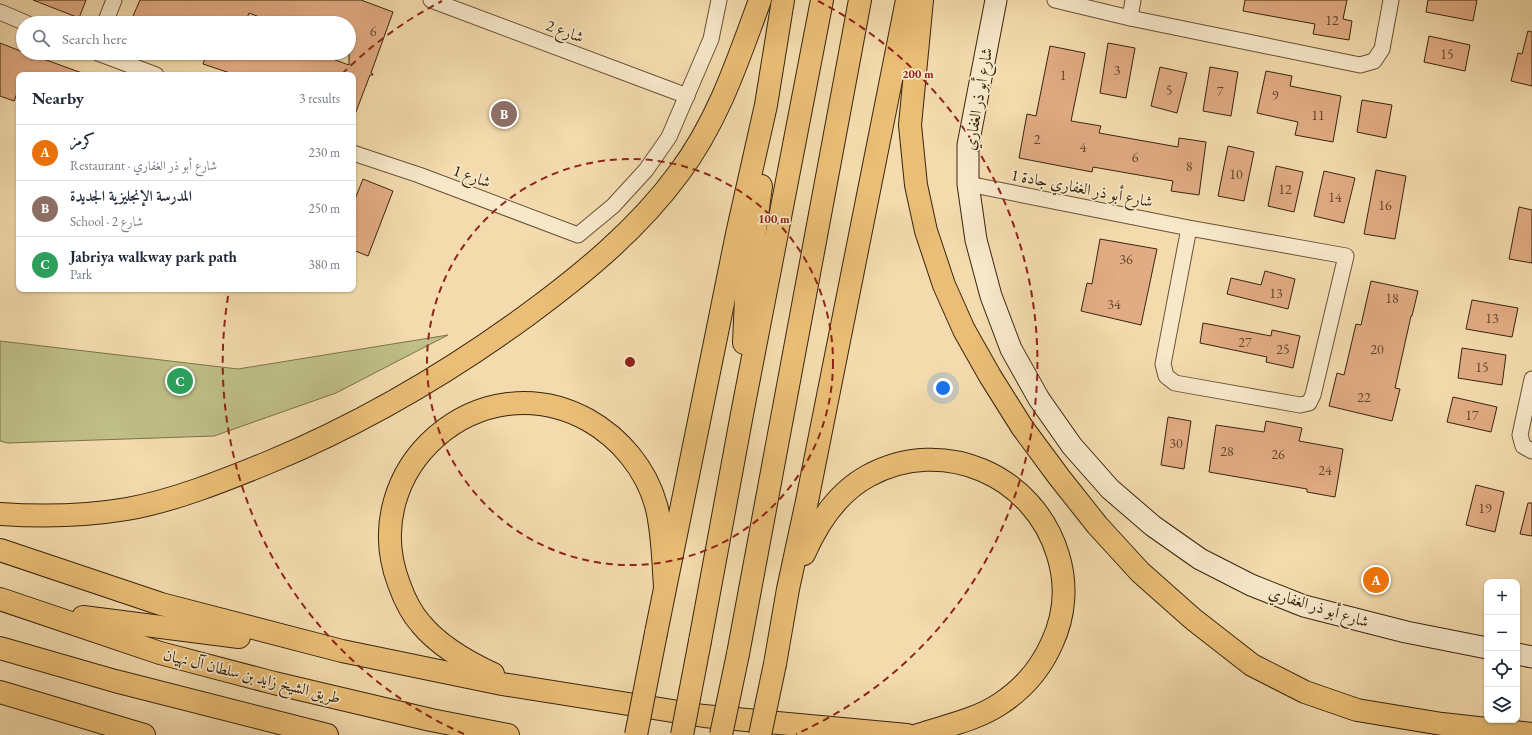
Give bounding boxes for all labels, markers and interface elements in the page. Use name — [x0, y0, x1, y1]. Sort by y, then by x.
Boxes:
house number: 12 — [1325, 11, 1339, 29]
street label: شارع 2 — [542, 15, 587, 50]
search box — [16, 16, 356, 60]
house number: 6 — [370, 22, 377, 40]
icon: search — [30, 27, 52, 49]
text: Search here — [62, 29, 127, 48]
house number: 15 — [1440, 45, 1454, 63]
street label: شارع أبو ذر الغفاري — [958, 46, 1000, 152]
house number: 3 — [1114, 61, 1121, 79]
text: 200 m — [902, 66, 934, 82]
house number: 1 — [1060, 66, 1066, 84]
house number: 5 — [1166, 81, 1172, 99]
house number: 7 — [1217, 82, 1224, 100]
house number: 9 — [1272, 86, 1279, 104]
text: Nearby — [32, 87, 84, 109]
text: 3 results — [299, 90, 340, 107]
pin: B — [491, 99, 517, 129]
house number: 11 — [1311, 106, 1325, 124]
text: كرمز — [70, 130, 95, 149]
house number: 2 — [1034, 130, 1041, 148]
house number: 4 — [1080, 138, 1087, 156]
text: A — [40, 144, 50, 161]
text: 230 m — [309, 144, 340, 161]
house number: 6 — [1132, 148, 1139, 166]
text: Restaurant · شارع أبو ذر الغفاري — [70, 157, 217, 174]
house number: 8 — [1186, 157, 1193, 175]
street label: شارع 1 — [449, 160, 494, 195]
street label: شارع أبو ذر الغفاري جادة 1 — [1009, 163, 1155, 215]
house number: 10 — [1229, 165, 1243, 183]
house number: 12 — [1278, 180, 1292, 198]
text: المدرسة الإنجليزية الجديدة — [70, 186, 192, 205]
house number: 14 — [1328, 188, 1342, 206]
house number: 16 — [1378, 196, 1392, 214]
text: B — [41, 200, 49, 217]
text: 250 m — [309, 200, 340, 217]
text: 100 m — [758, 211, 790, 227]
text: School · شارع 2 — [70, 213, 143, 230]
text: Jabriya walkway park path — [70, 247, 237, 266]
house number: 36 — [1119, 250, 1133, 268]
text: C — [40, 256, 50, 273]
text: 380 m — [309, 256, 340, 273]
text: Park — [70, 266, 92, 283]
house number: 13 — [1269, 284, 1283, 302]
house number: 18 — [1385, 289, 1399, 307]
house number: 34 — [1107, 295, 1121, 313]
house number: 13 — [1485, 309, 1499, 327]
house number: 27 — [1238, 333, 1252, 351]
house number: 25 — [1276, 340, 1290, 358]
house number: 20 — [1370, 340, 1384, 358]
centre of rings — [623, 355, 637, 369]
house number: 15 — [1475, 358, 1489, 376]
pin: C — [167, 366, 193, 396]
your location — [933, 378, 953, 398]
house number: 22 — [1357, 388, 1371, 406]
house number: 17 — [1465, 406, 1479, 424]
house number: 30 — [1169, 434, 1183, 452]
house number: 28 — [1220, 442, 1234, 460]
house number: 26 — [1271, 445, 1285, 463]
house number: 24 — [1318, 461, 1332, 479]
house number: 19 — [1478, 499, 1492, 517]
pin: A — [1363, 565, 1389, 595]
map controls — [1484, 579, 1520, 723]
button: + — [1484, 579, 1520, 615]
street label: شارع أبو ذر الغفاري — [1265, 581, 1372, 635]
button: − — [1484, 615, 1520, 651]
street label: طريق الشيخ زايد بن سلطان آل نهيان — [160, 644, 343, 712]
button: locate — [1484, 651, 1520, 687]
button: layers — [1484, 687, 1520, 723]

